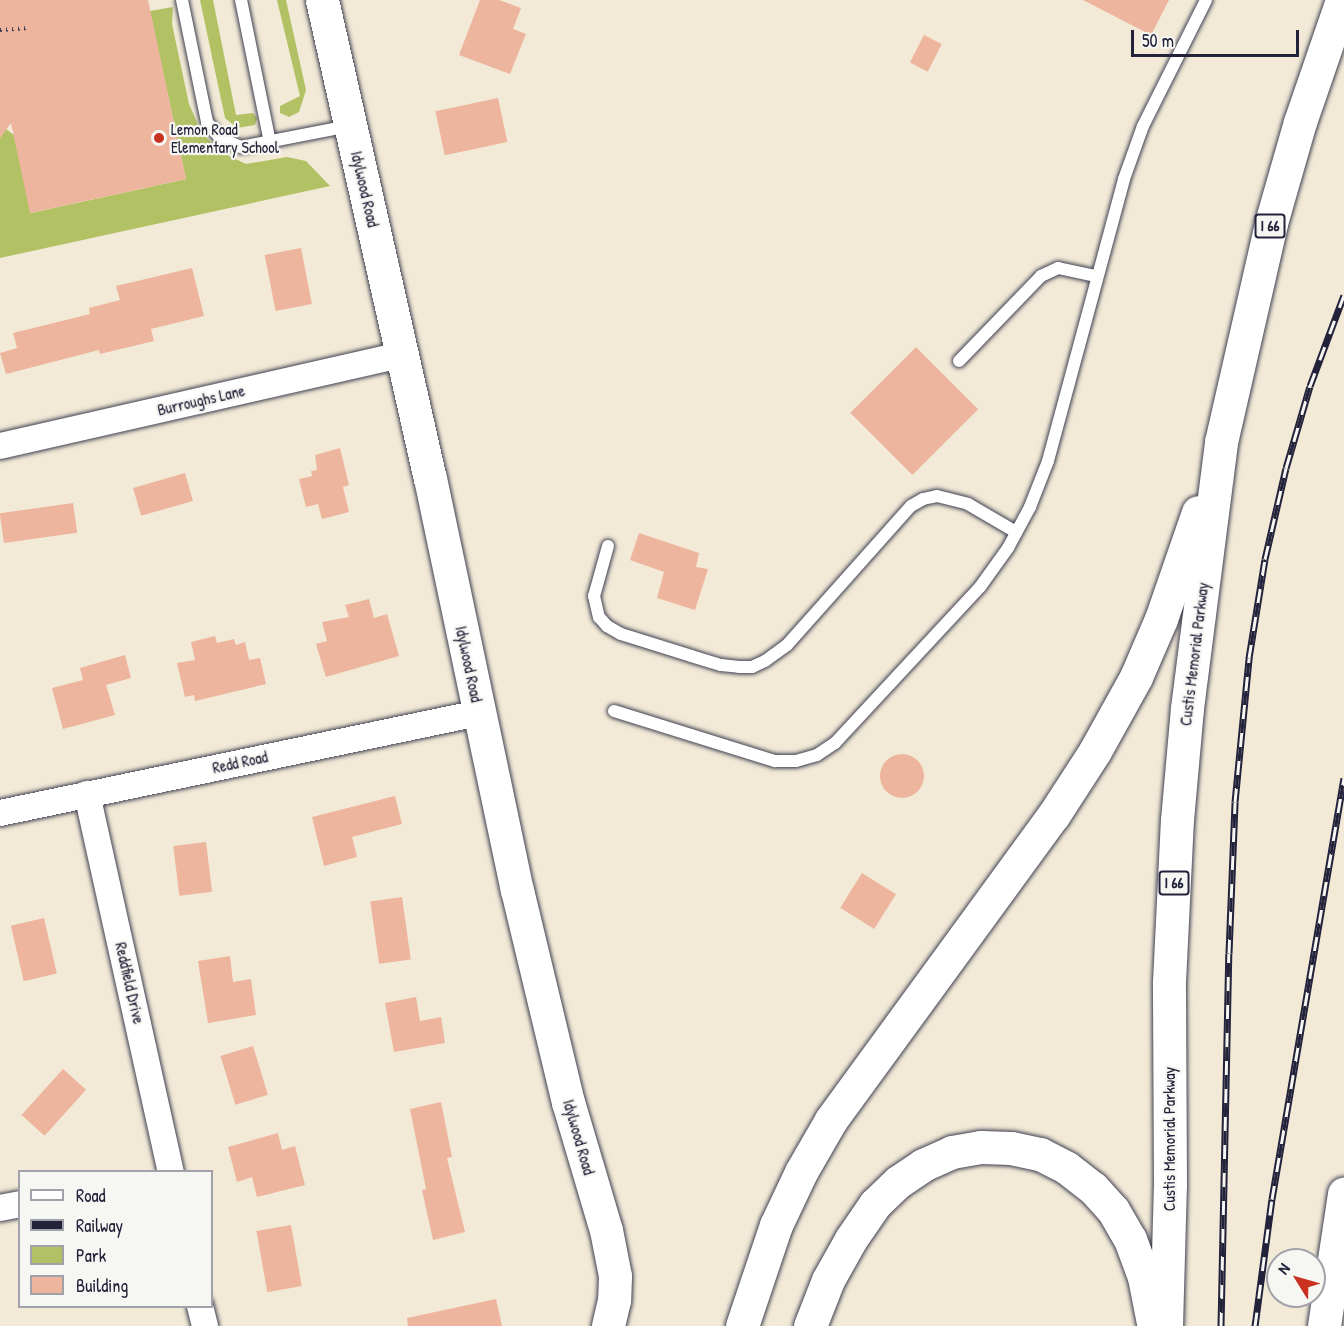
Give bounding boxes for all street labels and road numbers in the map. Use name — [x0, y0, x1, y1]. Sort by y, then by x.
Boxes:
street label: Idylwood Road — [347, 149, 383, 229]
road number: I 66 — [1254, 214, 1286, 238]
street label: Burroughs Lane — [155, 381, 247, 419]
street label: Custis Memorial Parkway — [1176, 581, 1212, 727]
street label: Idylwood Road — [452, 624, 486, 704]
street label: Redd Road — [211, 747, 269, 777]
road number: I 66 — [1158, 871, 1190, 895]
street label: Reddfield Drive — [111, 940, 149, 1026]
street label: Custis Memorial Parkway — [1159, 1067, 1179, 1211]
street label: Idylwood Road — [559, 1097, 599, 1177]

